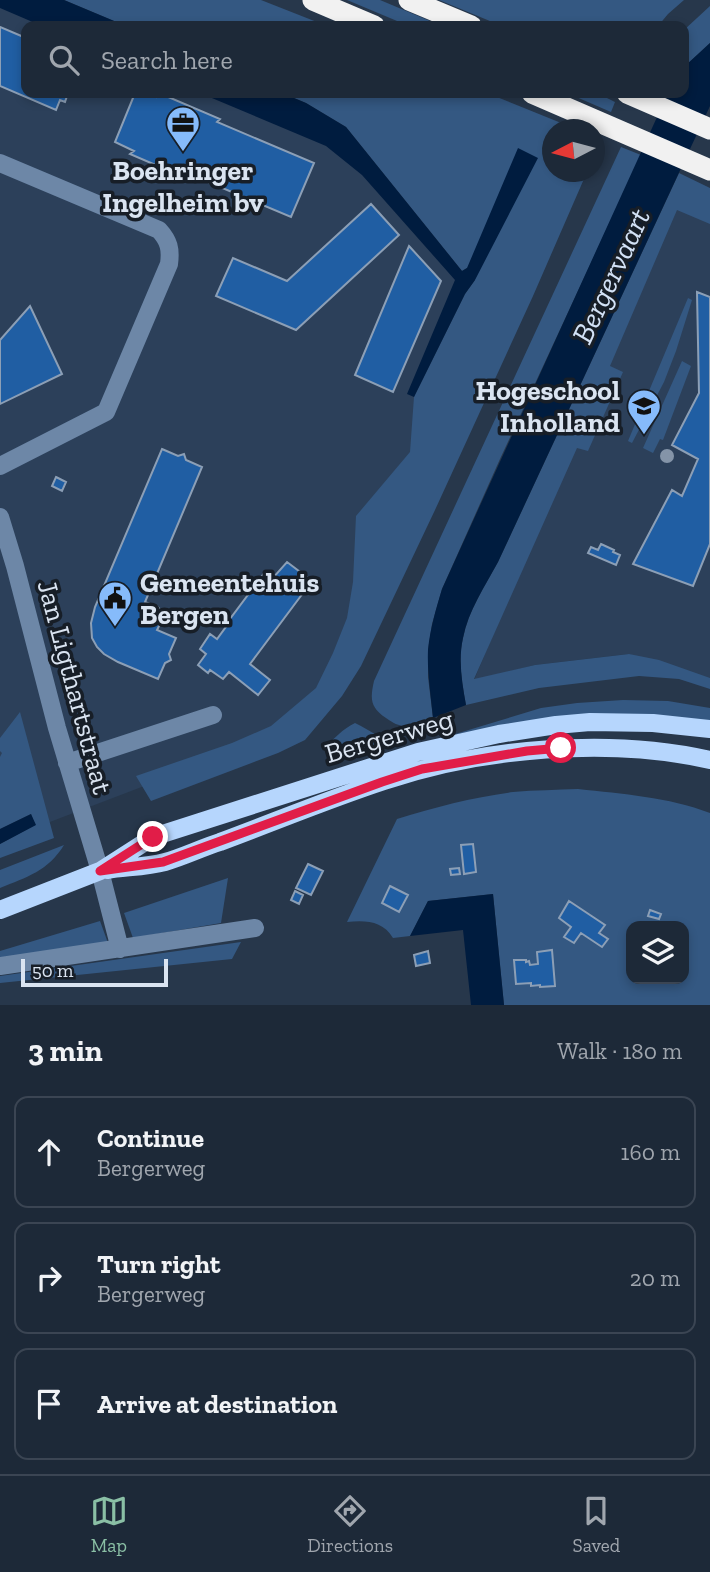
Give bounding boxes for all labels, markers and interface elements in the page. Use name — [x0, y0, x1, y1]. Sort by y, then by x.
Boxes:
search box — [21, 21, 689, 98]
icon: search — [45, 41, 83, 79]
text: Search here — [101, 44, 233, 76]
office icon: Boehringer Ingelheim bv — [164, 104, 202, 153]
north arrow — [542, 119, 605, 182]
place label: Boehringer Ingelheim bv — [102, 154, 264, 219]
water label: Bergervaart — [564, 203, 658, 349]
place label: Hogeschool Inholland — [476, 374, 620, 439]
school or university icon: Hogeschool Inholland — [625, 387, 663, 436]
place label: Gemeentehuis Bergen — [140, 566, 319, 631]
street label: Jan Ligthartstraat — [31, 576, 120, 798]
public building icon: Gemeentehuis Bergen — [96, 579, 134, 628]
street label: Bergerweg — [321, 702, 457, 770]
route start — [545, 732, 576, 763]
route end — [137, 821, 168, 852]
map controls — [626, 921, 689, 984]
button: layers — [626, 921, 689, 984]
scale bar — [21, 956, 168, 988]
text: 50 m — [32, 959, 73, 982]
text: 3 min — [28, 1033, 103, 1069]
text: Walk · 180 m — [557, 1037, 682, 1065]
text: Continue — [97, 1122, 204, 1154]
icon: ahead — [30, 1133, 68, 1171]
text: 160 m — [621, 1138, 680, 1166]
text: Bergerweg — [97, 1154, 205, 1182]
text: Turn right — [97, 1248, 220, 1280]
icon: right — [30, 1259, 68, 1297]
text: 20 m — [630, 1264, 680, 1292]
text: Bergerweg — [97, 1280, 205, 1308]
icon: arrive — [30, 1385, 68, 1423]
text: Arrive at destination — [97, 1388, 337, 1420]
tab: Map — [90, 1492, 128, 1557]
tab: Directions — [307, 1492, 393, 1557]
tab: Saved — [573, 1492, 620, 1557]

